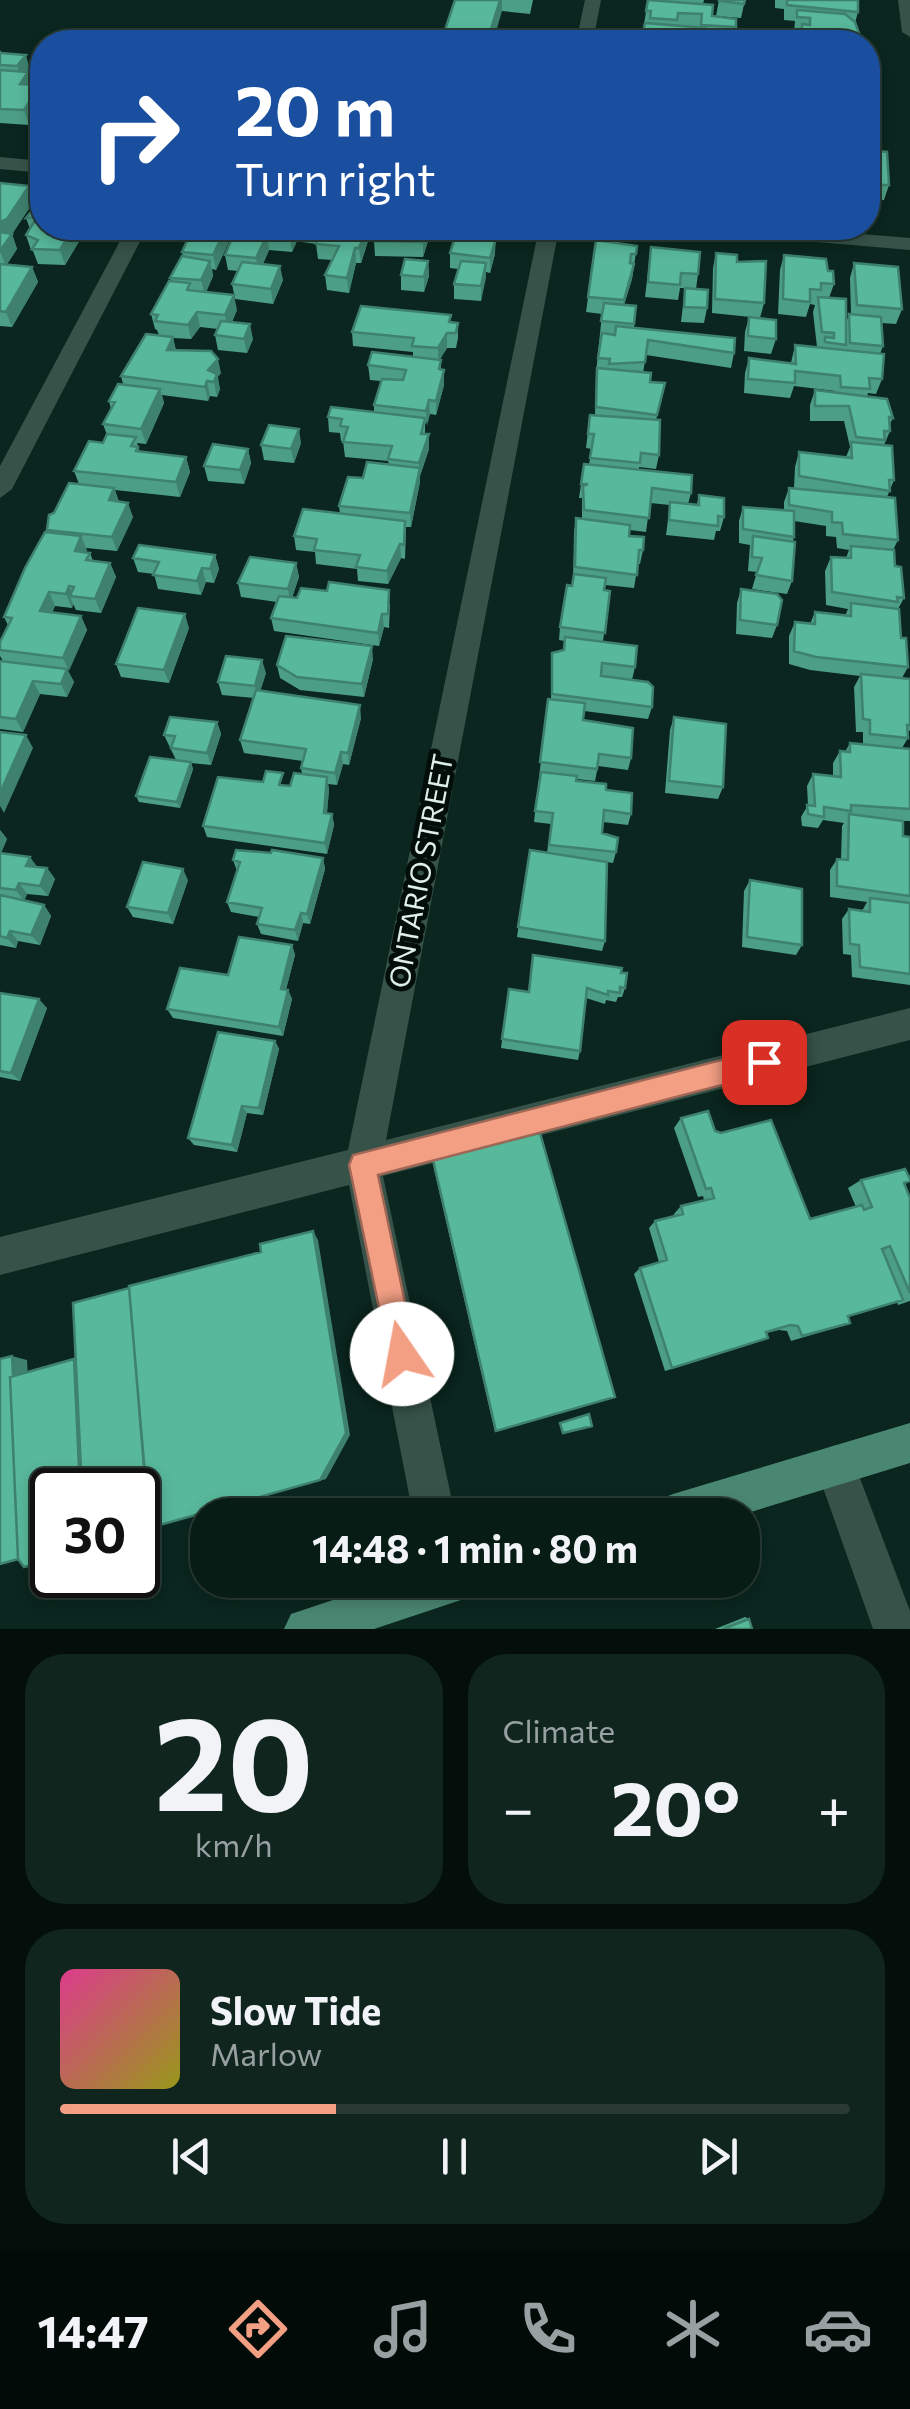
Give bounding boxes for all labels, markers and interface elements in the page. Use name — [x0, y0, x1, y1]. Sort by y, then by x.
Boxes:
text: 20 m — [235, 65, 395, 150]
icon: right — [70, 70, 200, 200]
text: Turn right — [235, 150, 436, 205]
street label: ONTARIO STREET — [381, 751, 459, 991]
pin — [722, 1020, 807, 1105]
icon: arrive — [737, 1035, 792, 1090]
position arrow — [350, 1302, 454, 1406]
speed limit sign: 30 — [30, 1468, 160, 1598]
text: 14:48 · 1 min · 80 m — [312, 1524, 638, 1571]
text: 20 — [154, 1679, 314, 1838]
text: Climate — [503, 1710, 615, 1750]
text: 20° — [611, 1760, 740, 1851]
text: − — [503, 1773, 534, 1840]
text: + — [818, 1773, 850, 1840]
text: km/h — [195, 1824, 273, 1864]
text: Slow Tide — [210, 1986, 381, 2033]
text: Marlow — [210, 2033, 322, 2073]
icon: previous — [164, 2129, 219, 2184]
icon: pause — [427, 2129, 482, 2184]
icon: next — [691, 2129, 746, 2184]
icon: directions — [223, 2294, 293, 2364]
icon: music — [368, 2294, 438, 2364]
icon: phone — [513, 2294, 583, 2364]
icon: climate — [658, 2294, 728, 2364]
icon: car — [803, 2294, 873, 2364]
text: 14:47 — [37, 2302, 149, 2357]

